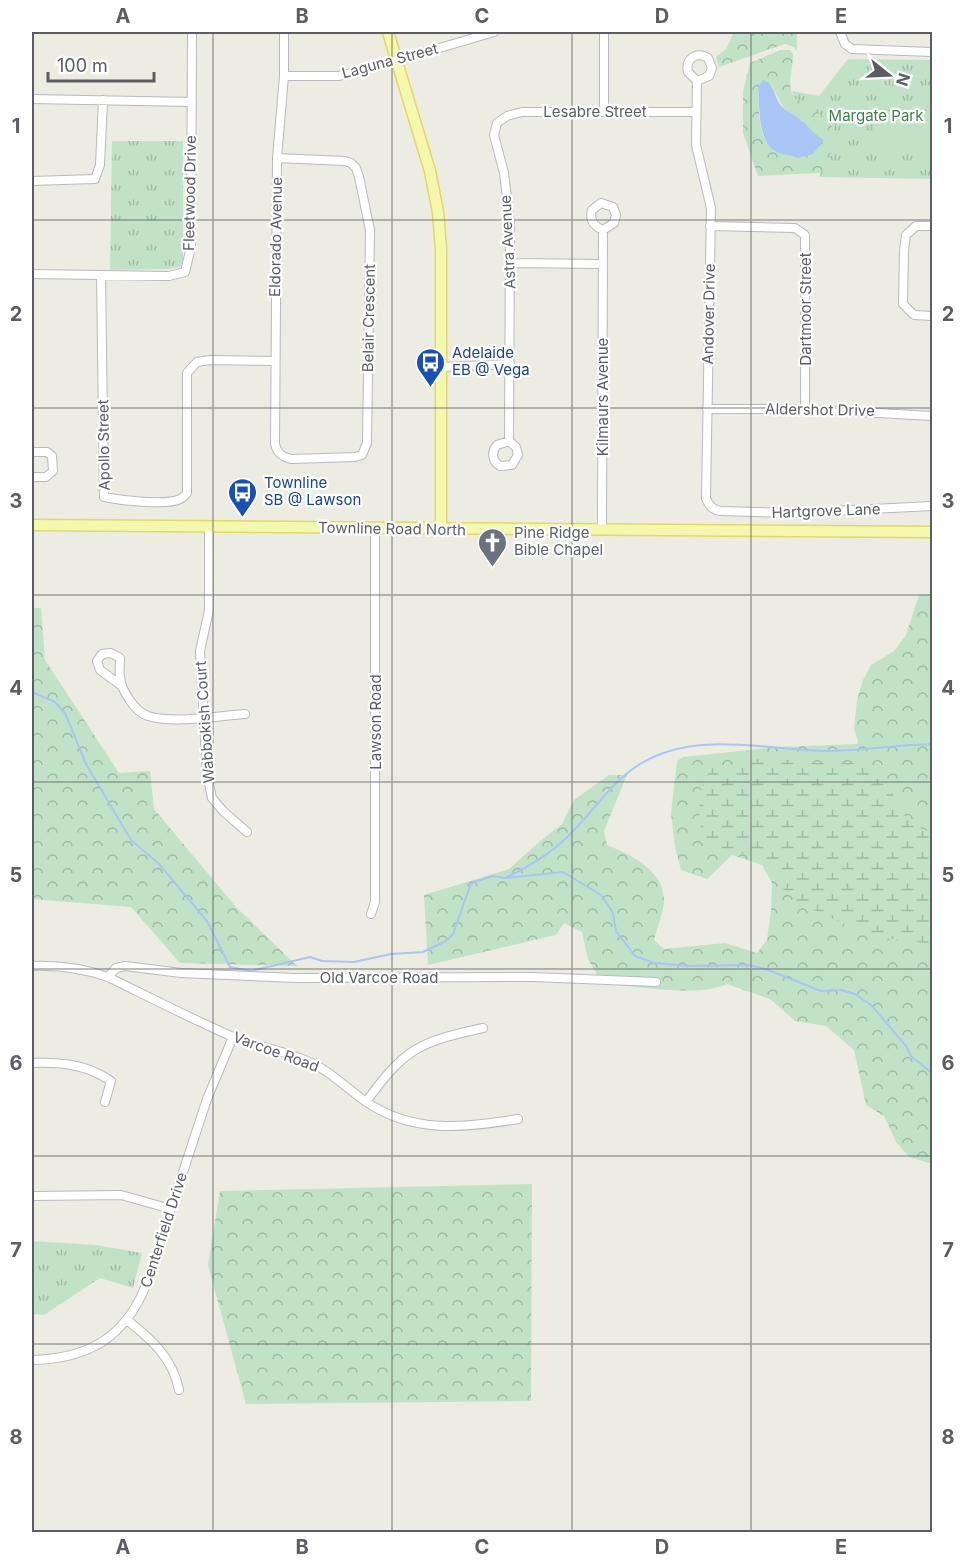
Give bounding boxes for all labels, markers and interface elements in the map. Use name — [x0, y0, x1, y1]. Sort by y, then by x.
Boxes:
text: A — [116, 4, 131, 28]
text: B — [295, 4, 309, 28]
text: C — [475, 4, 489, 28]
text: D — [655, 4, 669, 28]
text: E — [835, 4, 847, 28]
street label: Laguna Street — [340, 39, 440, 82]
scale bar — [48, 45, 154, 83]
north arrow — [859, 45, 919, 105]
text: 100 m — [57, 55, 108, 76]
text: N — [892, 71, 915, 89]
street label: Lesabre Street — [543, 102, 647, 121]
park label: Margate Park — [829, 106, 924, 125]
text: 1 — [12, 114, 20, 138]
text: 1 — [944, 114, 952, 138]
street label: Fleetwood Drive — [179, 135, 200, 251]
street label: Eldorado Avenue — [265, 177, 286, 297]
street label: Astra Avenue — [496, 195, 519, 290]
street label: Dartmoor Street — [796, 252, 815, 366]
street label: Andover Drive — [698, 263, 719, 365]
street label: Belair Crescent — [358, 264, 379, 372]
text: 2 — [10, 302, 22, 326]
text: 2 — [942, 302, 954, 326]
street label: Kilmaurs Avenue — [593, 338, 612, 456]
place label: Adelaide EB @ Vega — [452, 343, 530, 379]
bus stop icon: Adelaide EB @ Vega — [415, 346, 447, 388]
street label: Apollo Street — [93, 399, 114, 491]
street label: Aldershot Drive — [765, 399, 875, 420]
place label: Townline SB @ Lawson — [264, 473, 361, 509]
bus stop icon: Townline SB @ Lawson — [227, 476, 259, 518]
text: 3 — [10, 489, 22, 513]
text: 3 — [942, 489, 954, 513]
street label: Hartgrove Lane — [771, 499, 881, 522]
street label: Townline Road North — [318, 518, 466, 539]
place label: Pine Ridge Bible Chapel — [514, 523, 603, 559]
church icon: Pine Ridge Bible Chapel — [477, 526, 509, 568]
street label: Wabbokish Court — [191, 660, 218, 784]
street label: Lawson Road — [366, 674, 385, 770]
text: 4 — [9, 676, 23, 700]
text: 4 — [941, 676, 955, 700]
text: 5 — [10, 863, 22, 887]
text: 5 — [942, 863, 954, 887]
street label: Old Varcoe Road — [320, 968, 438, 987]
street label: Varcoe Road — [231, 1027, 322, 1076]
text: 6 — [10, 1051, 23, 1075]
text: 6 — [942, 1051, 955, 1075]
street label: Centerfield Drive — [136, 1170, 191, 1290]
text: 7 — [10, 1238, 22, 1262]
text: 7 — [942, 1238, 954, 1262]
text: 8 — [9, 1425, 23, 1449]
text: 8 — [941, 1425, 955, 1449]
text: A — [116, 1535, 131, 1559]
text: B — [295, 1535, 309, 1559]
text: C — [475, 1535, 489, 1559]
text: D — [655, 1535, 669, 1559]
text: E — [835, 1535, 847, 1559]

